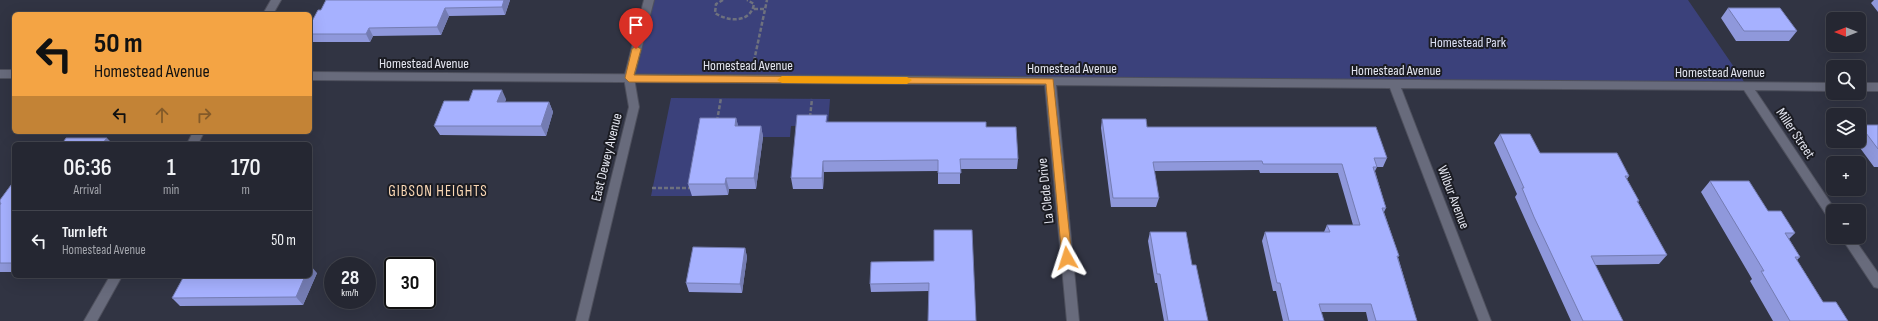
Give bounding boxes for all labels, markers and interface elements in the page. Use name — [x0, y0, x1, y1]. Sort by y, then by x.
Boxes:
pin — [619, 8, 653, 49]
north arrow — [1826, 12, 1866, 52]
map controls — [1826, 12, 1866, 244]
icon: arrive — [625, 14, 647, 36]
text: 50 m — [94, 27, 143, 60]
icon: left — [28, 28, 80, 80]
park label: Homestead Park — [1430, 34, 1507, 51]
street label: Homestead Avenue — [379, 55, 469, 72]
street label: Homestead Avenue — [703, 57, 793, 74]
street label: Homestead Avenue — [1027, 60, 1117, 77]
button: search — [1826, 60, 1866, 100]
text: Homestead Avenue — [94, 61, 210, 82]
street label: Homestead Avenue — [1351, 62, 1441, 79]
street label: Homestead Avenue — [1675, 64, 1765, 81]
icon: left — [109, 104, 131, 126]
icon: ahead — [151, 104, 173, 126]
icon: right — [193, 104, 215, 126]
street label: Miller Street — [1772, 105, 1819, 162]
button: layers — [1826, 108, 1866, 148]
street label: East Dewey Avenue — [587, 111, 626, 203]
text: 06:36 — [63, 153, 112, 182]
text: 1 — [167, 153, 176, 182]
text: 170 — [231, 153, 261, 182]
button: + — [1826, 156, 1866, 196]
street label: La Clede Drive — [1034, 157, 1057, 225]
street label: Wilbur Avenue — [1434, 163, 1473, 231]
text: Arrival — [74, 182, 102, 198]
text: min — [163, 182, 179, 198]
text: m — [242, 182, 250, 198]
district label: GIBSON HEIGHTS — [388, 182, 488, 201]
button: − — [1826, 204, 1866, 244]
text: Turn left — [62, 223, 107, 242]
icon: left — [28, 230, 50, 252]
text: 50 m — [271, 231, 296, 250]
position arrow — [1046, 237, 1088, 279]
text: Homestead Avenue — [62, 242, 146, 258]
speed limit sign: 30 — [384, 257, 436, 309]
text: 28 — [341, 266, 359, 290]
text: km/h — [341, 287, 359, 299]

